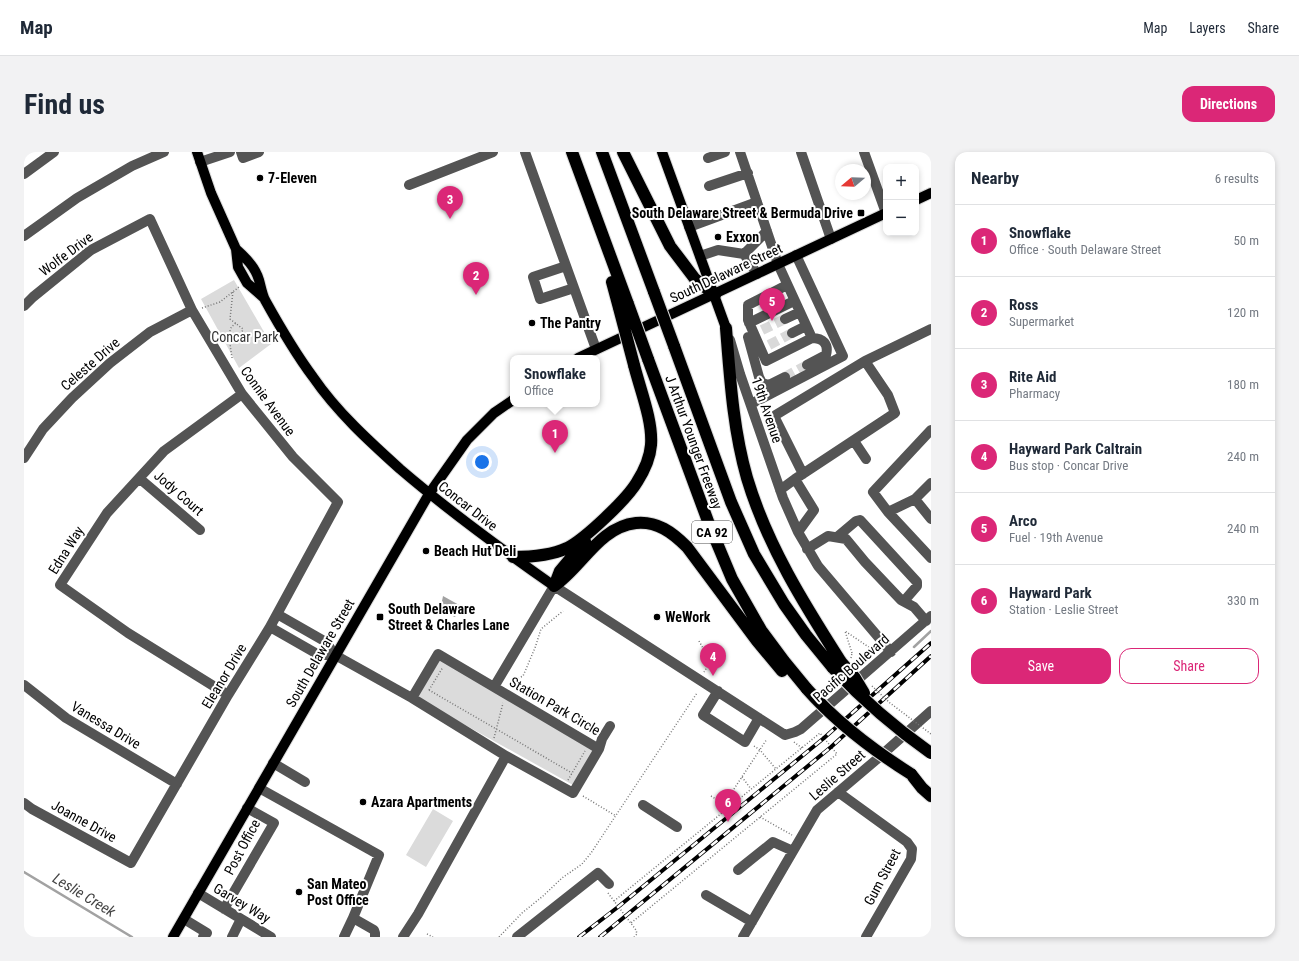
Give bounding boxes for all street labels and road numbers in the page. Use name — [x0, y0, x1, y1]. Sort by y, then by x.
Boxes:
street label: Wolfe Drive — [36, 228, 96, 279]
street label: South Delaware Street — [667, 240, 785, 306]
street label: Celeste Drive — [57, 334, 123, 394]
street label: Connie Avenue — [237, 363, 299, 439]
street label: J Arthur Younger Freeway — [662, 373, 726, 511]
street label: 19th Avenue — [748, 375, 786, 445]
street label: Jody Court — [151, 467, 207, 519]
street label: Concar Drive — [435, 478, 501, 534]
road number: CA 92 — [692, 521, 732, 543]
street label: Edna Way — [45, 523, 87, 577]
street label: South Delaware Street — [283, 596, 357, 710]
street label: Pacific Boulevard — [810, 631, 892, 705]
street label: Eleanor Drive — [198, 640, 250, 711]
street label: Station Park Circle — [507, 674, 604, 739]
street label: Vanessa Drive — [68, 698, 144, 752]
street label: Leslie Street — [806, 746, 868, 804]
street label: Joanne Drive — [49, 797, 120, 846]
street label: Post Office — [221, 816, 263, 877]
street label: Gum Street — [860, 846, 904, 908]
street label: Garvey Way — [211, 880, 274, 926]

